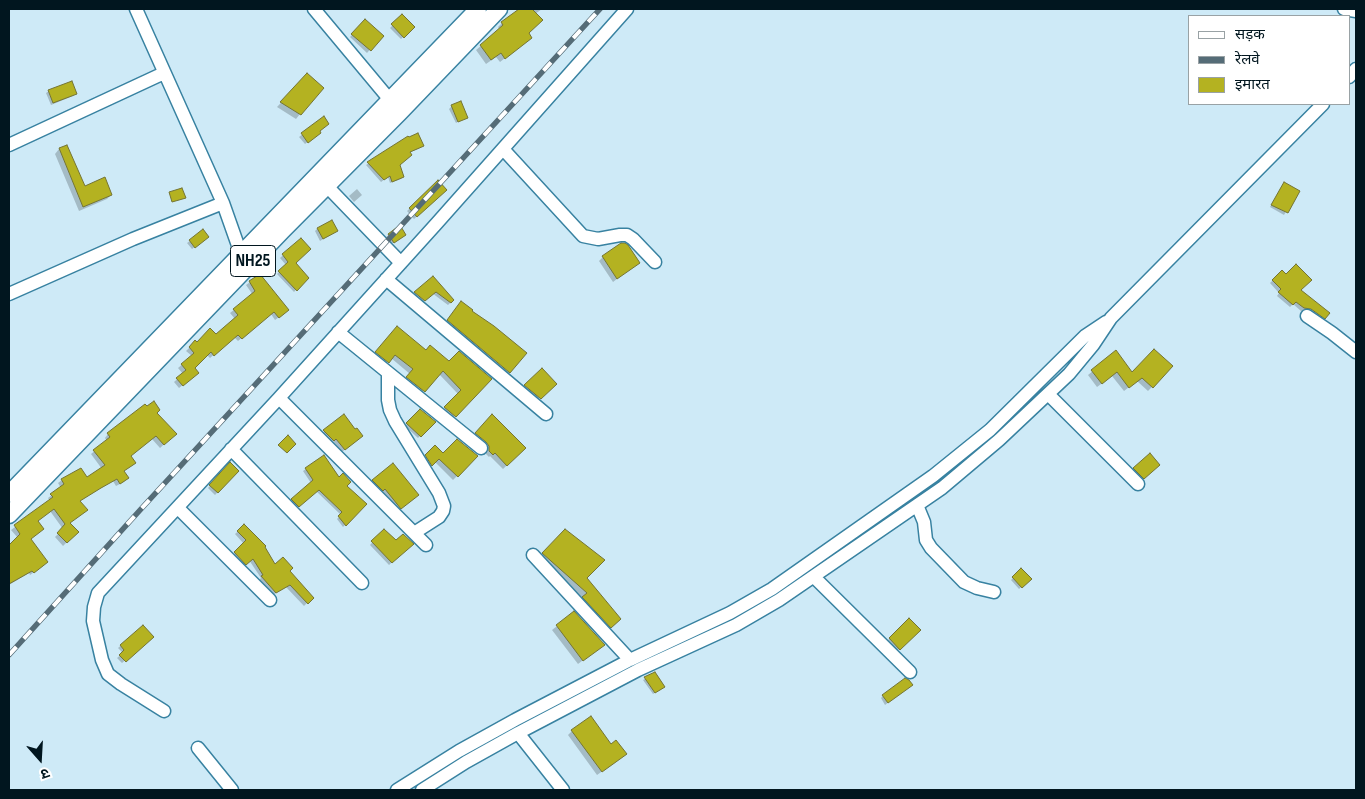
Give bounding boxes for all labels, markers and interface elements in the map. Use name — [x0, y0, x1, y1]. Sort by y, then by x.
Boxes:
legend — [1188, 15, 1350, 105]
text: सड़क — [1235, 25, 1265, 44]
text: रेलवे — [1235, 50, 1260, 69]
text: इमारत — [1235, 75, 1270, 94]
road number: NH25 — [230, 246, 276, 276]
north arrow — [15, 734, 65, 784]
text: उ — [38, 764, 52, 783]

